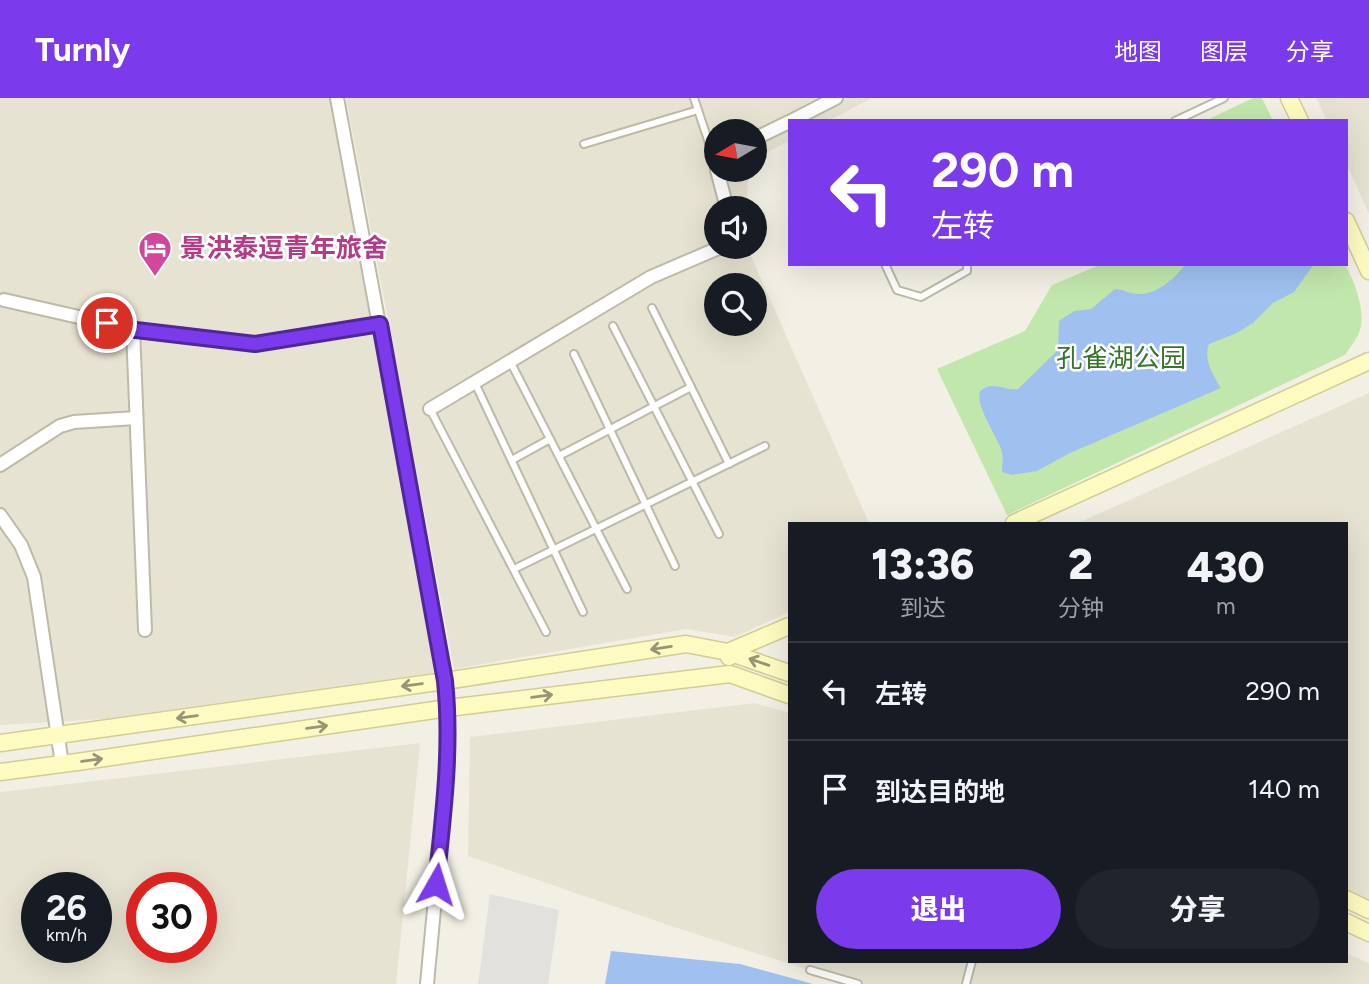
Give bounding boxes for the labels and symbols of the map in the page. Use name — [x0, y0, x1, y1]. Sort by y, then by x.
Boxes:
north arrow — [704, 119, 766, 182]
hotel icon: 景洪泰逗青年旅舍 — [136, 229, 174, 278]
place label: 景洪泰逗青年旅舍 — [180, 232, 388, 264]
pin — [77, 293, 137, 353]
park label: 孔雀湖公园 — [1056, 342, 1186, 374]
one-way arrow — [650, 642, 673, 655]
one-way arrow — [748, 655, 770, 667]
one-way arrow — [401, 679, 424, 692]
one-way arrow — [531, 690, 553, 703]
one-way arrow — [176, 711, 199, 724]
one-way arrow — [305, 720, 328, 733]
one-way arrow — [80, 753, 103, 766]
position arrow — [399, 847, 473, 921]
speed limit sign: 30 — [126, 872, 217, 963]

